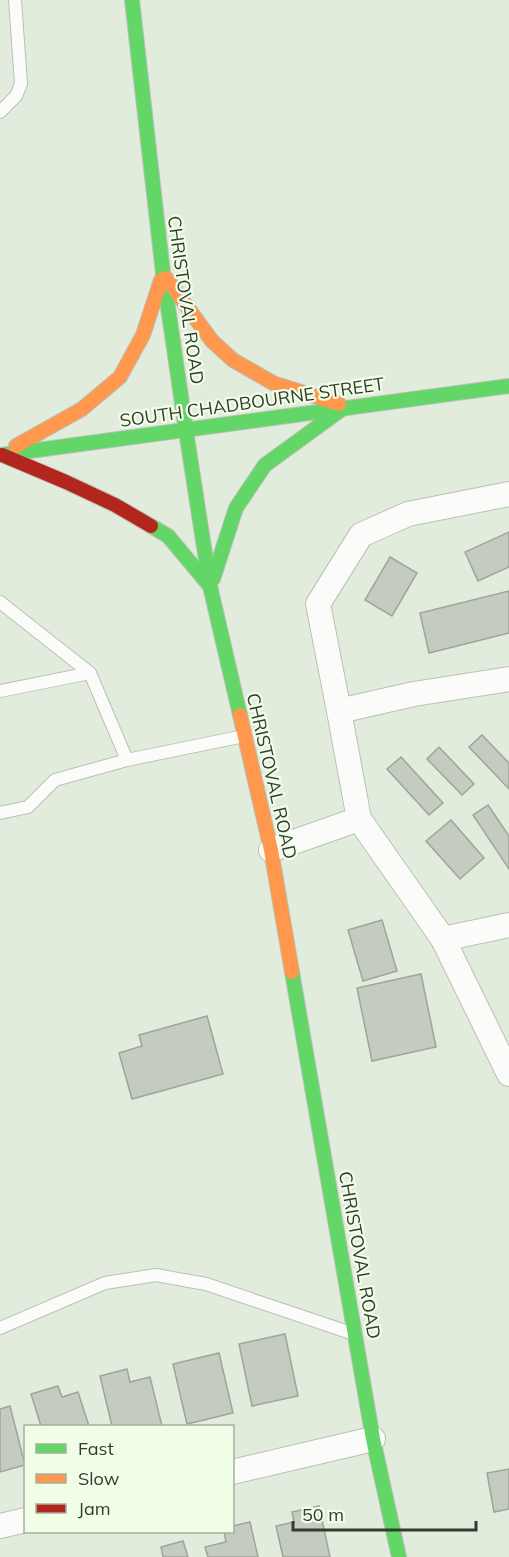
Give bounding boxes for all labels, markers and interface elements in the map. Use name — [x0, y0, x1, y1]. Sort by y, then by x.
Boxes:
street label: CHRISTOVAL ROAD — [163, 214, 209, 386]
street label: SOUTH CHADBOURNE STREET — [118, 372, 386, 432]
street label: CHRISTOVAL ROAD — [242, 691, 302, 861]
street label: CHRISTOVAL ROAD — [334, 1169, 386, 1341]
legend — [24, 1425, 234, 1533]
text: Fast — [78, 1437, 114, 1460]
text: Slow — [78, 1467, 120, 1490]
scale bar — [293, 1494, 476, 1532]
text: Jam — [78, 1497, 111, 1520]
text: 50 m — [302, 1503, 344, 1526]

